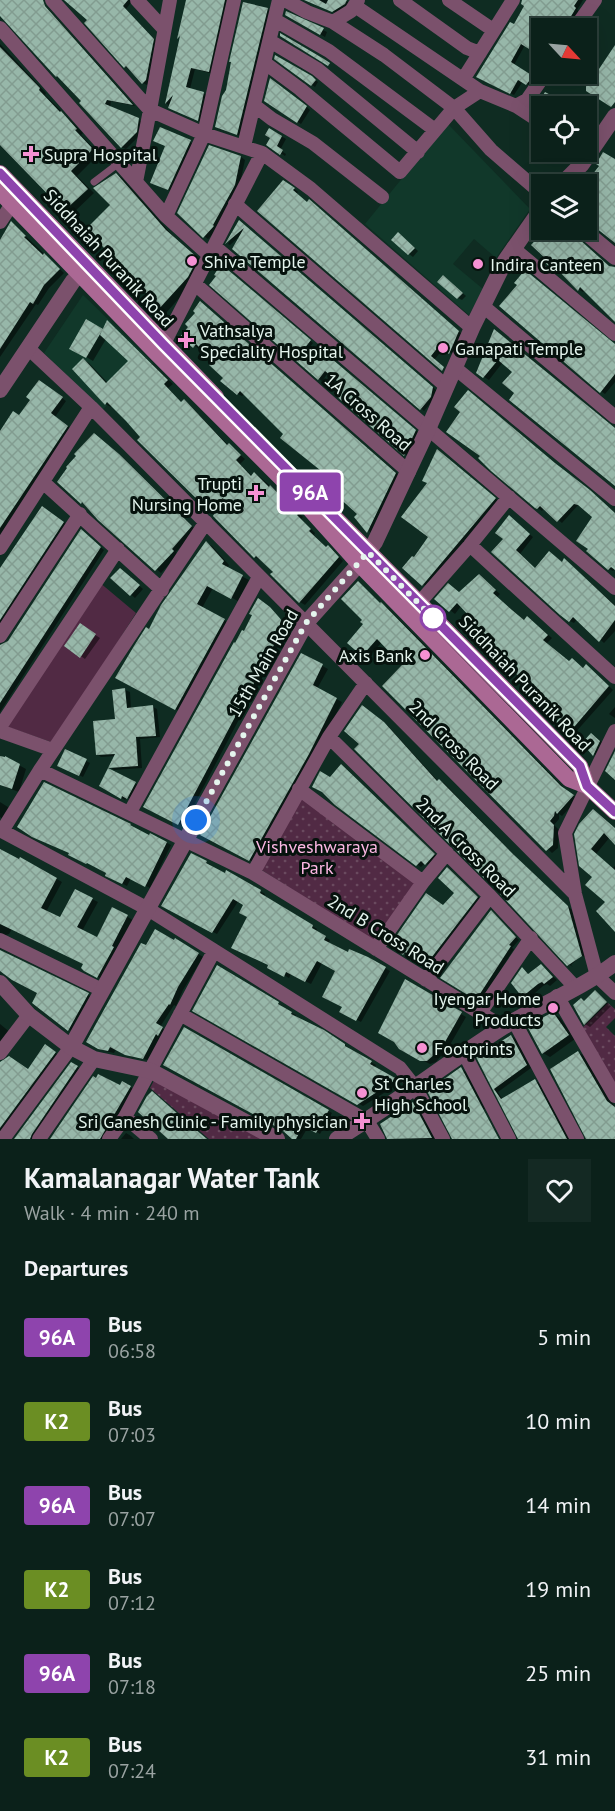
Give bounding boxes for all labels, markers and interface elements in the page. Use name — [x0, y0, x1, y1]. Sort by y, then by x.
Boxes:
north arrow — [531, 18, 597, 84]
map controls — [531, 18, 597, 240]
button: locate — [531, 96, 597, 162]
place label: Supra Hospital — [44, 143, 158, 166]
marker: Supra Hospital — [22, 145, 40, 163]
button: layers — [531, 174, 597, 240]
street label: Siddhaiah Puranik Road — [39, 184, 179, 332]
place label: Shiva Temple — [204, 250, 306, 273]
place label: Indira Canteen — [490, 253, 602, 276]
marker: Shiva Temple — [185, 254, 199, 268]
marker: Indira Canteen — [471, 257, 485, 271]
place label: Vathsalya Speciality Hospital — [199, 319, 344, 363]
marker: Vathsalya Speciality Hospital — [177, 331, 195, 349]
place label: Ganapati Temple — [455, 337, 583, 360]
marker: Ganapati Temple — [436, 341, 450, 355]
street label: 1A Cross Road — [320, 368, 416, 456]
place label: Trupti Nursing Home — [132, 472, 242, 516]
line badge: 96A — [276, 472, 344, 512]
text: 96A — [292, 479, 328, 506]
marker: Trupti Nursing Home — [247, 484, 265, 502]
street label: 15th Main Road — [223, 605, 303, 721]
unlabelled marker — [420, 605, 446, 631]
street label: Siddhaiah Puranik Road — [454, 610, 596, 756]
place label: Axis Bank — [339, 644, 413, 667]
marker: Axis Bank — [418, 648, 432, 662]
street label: 2nd Cross Road — [404, 695, 504, 795]
street label: 2nd A Cross Road — [411, 792, 521, 902]
your location — [181, 805, 211, 835]
park label: Vishveshwaraya Park — [255, 835, 378, 879]
street label: 2nd B Cross Road — [323, 889, 449, 979]
place label: Iyengar Home Products — [434, 987, 541, 1031]
marker: Iyengar Home Products — [546, 1001, 560, 1015]
place label: Footprints — [434, 1037, 513, 1060]
marker: Footprints — [415, 1041, 429, 1055]
place label: St Charles High School — [374, 1072, 468, 1116]
marker: St Charles High School — [355, 1086, 369, 1100]
place label: Sri Ganesh Clinic - Family physician — [78, 1110, 348, 1133]
marker: Sri Ganesh Clinic - Family physician — [353, 1112, 371, 1130]
text: Kamalanagar Water Tank — [24, 1159, 320, 1196]
button: heart — [528, 1159, 591, 1222]
text: Walk · 4 min · 240 m — [24, 1200, 200, 1226]
text: Departures — [24, 1254, 128, 1282]
text: Bus — [108, 1310, 142, 1338]
text: 5 min — [537, 1323, 591, 1351]
text: 96A — [39, 1324, 75, 1351]
text: 06:58 — [108, 1338, 156, 1364]
text: Bus — [108, 1394, 142, 1422]
text: 10 min — [525, 1407, 591, 1435]
text: K2 — [45, 1408, 69, 1435]
text: 07:03 — [108, 1422, 156, 1448]
text: Bus — [108, 1478, 142, 1506]
text: 14 min — [525, 1491, 591, 1519]
text: 96A — [39, 1492, 75, 1519]
text: 07:07 — [108, 1506, 156, 1532]
text: Bus — [108, 1562, 142, 1590]
text: 19 min — [525, 1575, 591, 1603]
text: K2 — [45, 1576, 69, 1603]
text: 07:12 — [108, 1590, 156, 1616]
text: Bus — [108, 1646, 142, 1674]
text: 25 min — [525, 1659, 591, 1687]
text: 96A — [39, 1660, 75, 1687]
text: 07:18 — [108, 1674, 156, 1700]
text: Bus — [108, 1730, 142, 1758]
text: 31 min — [525, 1743, 591, 1771]
text: K2 — [45, 1744, 69, 1771]
text: 07:24 — [108, 1758, 156, 1784]

